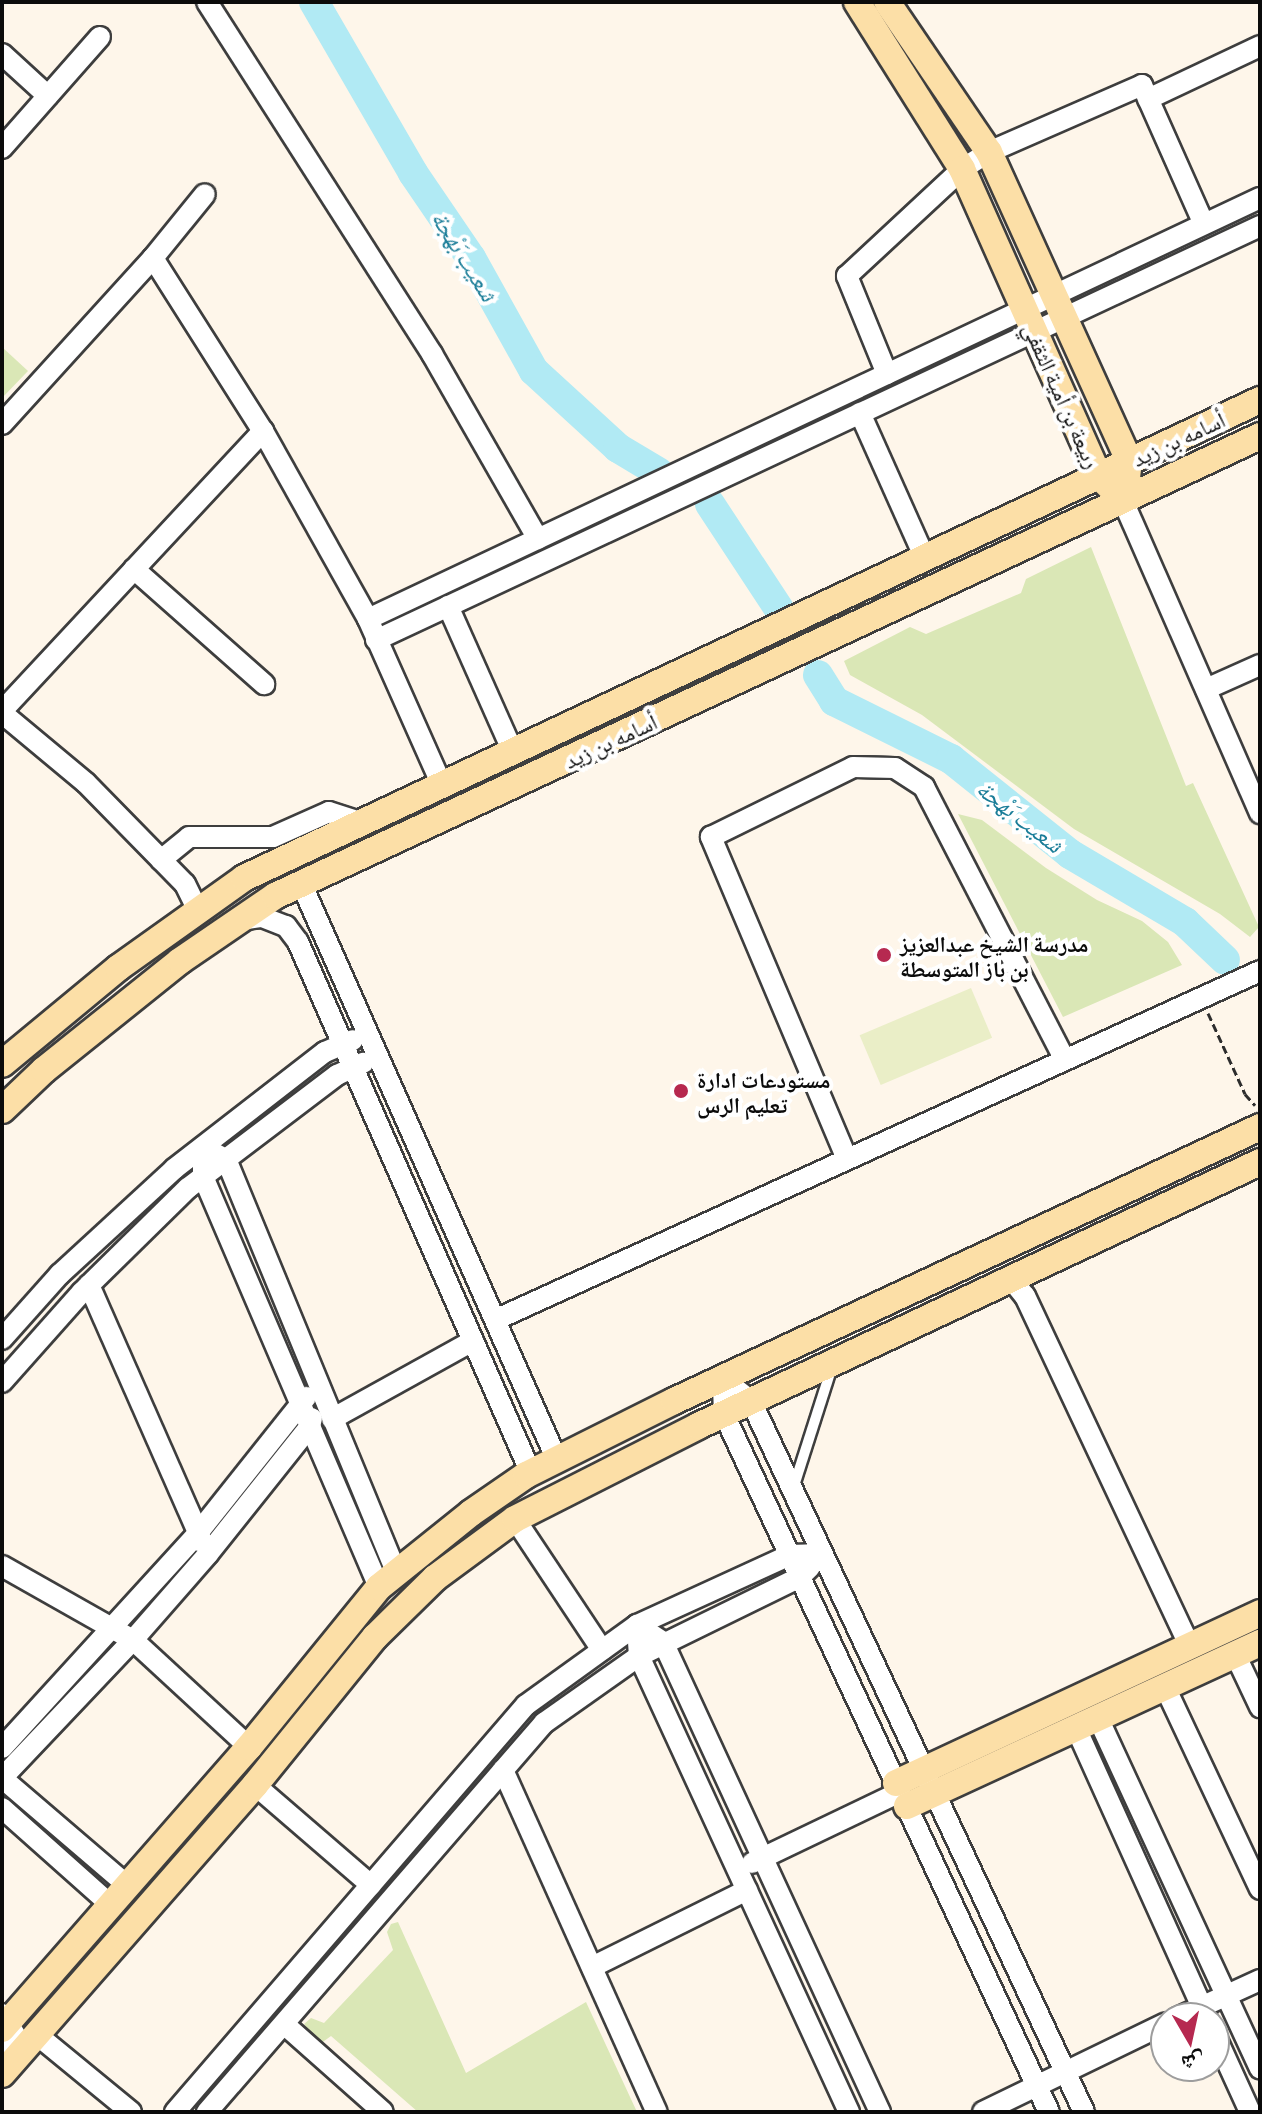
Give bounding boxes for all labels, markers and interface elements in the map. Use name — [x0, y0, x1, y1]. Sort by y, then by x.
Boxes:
water label: شعيب بَهْجة — [427, 204, 505, 306]
street label: ربيعة بن أمية الثقفي — [1019, 318, 1107, 472]
street label: أسامه بن زيد — [1127, 405, 1229, 471]
street label: أسامه بن زيد — [559, 707, 661, 773]
water label: شعيب بَهْجة — [972, 773, 1070, 857]
place label: مدرسة الشيخ عبدالعزيز بن باز المتوسطة — [900, 929, 1088, 980]
marker: مدرسة الشيخ عبدالعزيز بن باز المتوسطة — [875, 946, 893, 964]
place label: مستودعات ادارة تعليم الرس — [697, 1065, 831, 1116]
marker: مستودعات ادارة تعليم الرس — [672, 1082, 690, 1100]
north arrow — [1150, 2002, 1230, 2082]
text: ش — [1179, 2046, 1208, 2082]

